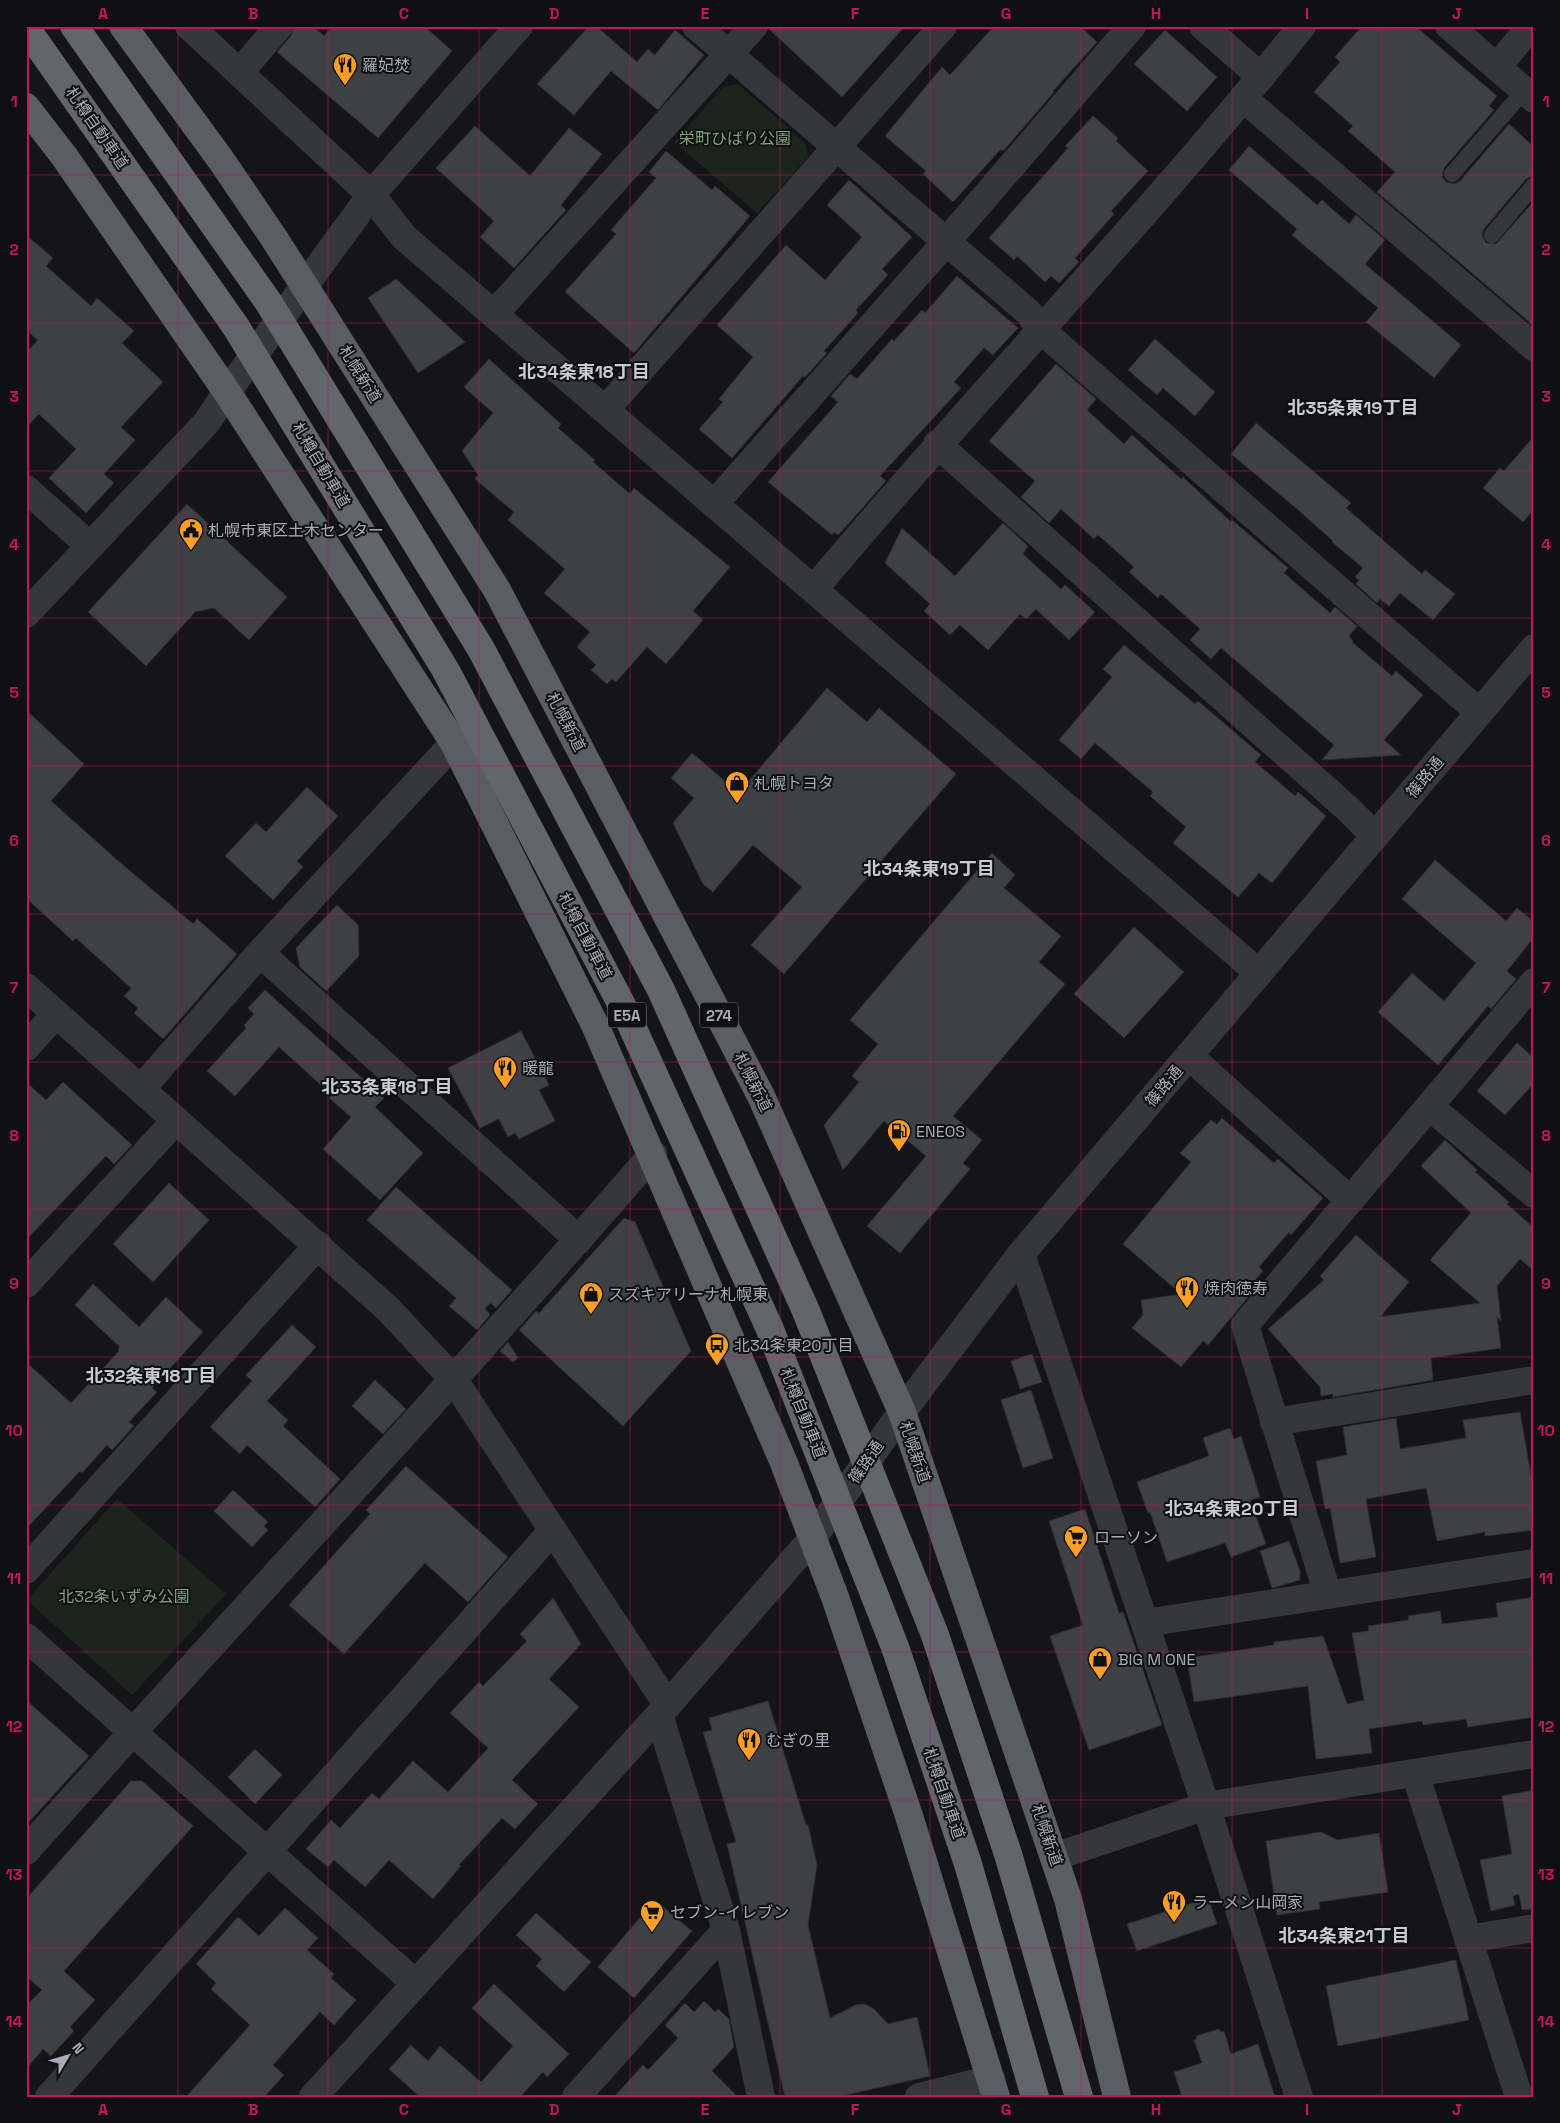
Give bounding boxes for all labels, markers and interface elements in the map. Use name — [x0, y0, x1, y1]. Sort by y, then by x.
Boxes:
text: A — [98, 3, 108, 24]
text: B — [248, 3, 258, 24]
text: C — [399, 3, 409, 24]
text: D — [549, 3, 559, 24]
text: E — [701, 3, 710, 24]
text: F — [851, 3, 860, 24]
text: G — [1001, 3, 1011, 24]
text: H — [1151, 3, 1161, 24]
text: I — [1305, 3, 1309, 24]
text: J — [1452, 3, 1462, 24]
restaurant icon: 羅妃焚 — [332, 52, 358, 86]
place label: 羅妃焚 — [362, 55, 410, 76]
street label: 札樽自動車道 — [61, 83, 133, 173]
text: 1 — [10, 91, 18, 112]
text: 1 — [1542, 91, 1550, 112]
park label: 栄町ひばり公園 — [679, 128, 791, 149]
text: 2 — [9, 239, 19, 260]
text: 2 — [1541, 239, 1551, 260]
street label: 札幌新道 — [334, 341, 386, 407]
district label: 北34条東18丁目 — [518, 360, 650, 383]
text: 3 — [9, 386, 19, 407]
text: 3 — [1541, 386, 1551, 407]
district label: 北35条東19丁目 — [1287, 396, 1419, 419]
street label: 札樽自動車道 — [287, 418, 355, 512]
public building icon: 札幌市東区土木センター — [178, 517, 204, 551]
place label: 札幌市東区土木センター — [208, 520, 384, 541]
text: 4 — [9, 534, 19, 555]
text: 4 — [1541, 534, 1551, 555]
text: 5 — [9, 682, 19, 703]
text: 5 — [1541, 682, 1551, 703]
street label: 札幌新道 — [542, 689, 590, 755]
street label: 篠路通 — [1402, 752, 1448, 802]
shop icon: 札幌トヨタ — [724, 770, 750, 804]
place label: 札幌トヨタ — [754, 773, 834, 794]
text: 6 — [9, 830, 19, 851]
text: 6 — [1541, 830, 1551, 851]
district label: 北34条東19丁目 — [863, 857, 995, 880]
street label: 札樽自動車道 — [553, 889, 617, 983]
text: 7 — [10, 977, 19, 998]
text: 7 — [1542, 977, 1551, 998]
road number: E5A — [608, 1002, 646, 1028]
road number: 274 — [700, 1002, 738, 1028]
street label: 札幌新道 — [729, 1049, 777, 1115]
restaurant icon: 暖龍 — [492, 1055, 518, 1089]
place label: 暖龍 — [522, 1058, 554, 1079]
street label: 篠路通 — [1141, 1061, 1187, 1111]
district label: 北33条東18丁目 — [322, 1075, 452, 1098]
fuel station icon: ENEOS — [886, 1118, 912, 1152]
place label: ENEOS — [916, 1121, 965, 1142]
text: 8 — [9, 1125, 19, 1146]
text: 8 — [1541, 1125, 1551, 1146]
text: 9 — [9, 1273, 19, 1294]
text: 9 — [1541, 1273, 1551, 1294]
restaurant icon: 焼肉徳寿 — [1174, 1275, 1200, 1309]
place label: 焼肉徳寿 — [1204, 1278, 1268, 1299]
shop icon: スズキアリーナ札幌東 — [578, 1281, 604, 1315]
place label: スズキアリーナ札幌東 — [608, 1284, 768, 1305]
bus stop icon: 北34条東20丁目 — [704, 1332, 730, 1366]
place label: 北34条東20丁目 — [734, 1335, 854, 1356]
district label: 北32条東18丁目 — [86, 1364, 216, 1387]
street label: 札樽自動車道 — [775, 1365, 831, 1461]
street label: 札幌新道 — [895, 1418, 935, 1486]
text: 10 — [5, 1420, 23, 1441]
text: 10 — [1537, 1420, 1555, 1441]
street label: 篠路通 — [844, 1436, 888, 1488]
district label: 北34条東20丁目 — [1165, 1497, 1299, 1520]
supermarket icon: ローソン — [1063, 1524, 1089, 1558]
place label: ローソン — [1094, 1527, 1158, 1548]
text: 11 — [7, 1568, 21, 1589]
text: 11 — [1539, 1568, 1553, 1589]
park label: 北32条いずみ公園 — [58, 1586, 190, 1607]
shop icon: BIG M ONE — [1087, 1646, 1113, 1680]
place label: BIG M ONE — [1118, 1649, 1195, 1670]
text: 12 — [6, 1716, 22, 1737]
text: 12 — [1538, 1716, 1554, 1737]
restaurant icon: むぎの里 — [736, 1727, 762, 1761]
place label: むぎの里 — [766, 1730, 830, 1751]
street label: 札樽自動車道 — [918, 1744, 970, 1842]
street label: 札幌新道 — [1027, 1801, 1067, 1869]
text: 13 — [6, 1864, 23, 1885]
text: 13 — [1538, 1864, 1555, 1885]
restaurant icon: ラーメン山岡家 — [1161, 1889, 1187, 1923]
place label: ラーメン山岡家 — [1192, 1892, 1303, 1913]
supermarket icon: セブン-イレブン — [639, 1899, 665, 1933]
place label: セブン-イレブン — [670, 1902, 789, 1923]
district label: 北34条東21丁目 — [1278, 1924, 1410, 1947]
text: 14 — [5, 2011, 23, 2032]
text: 14 — [1537, 2011, 1555, 2032]
north arrow — [42, 2030, 92, 2080]
text: N — [68, 2039, 88, 2057]
text: A — [98, 2099, 108, 2120]
text: B — [248, 2099, 258, 2120]
text: C — [399, 2099, 409, 2120]
text: D — [549, 2099, 559, 2120]
text: E — [701, 2099, 710, 2120]
text: F — [851, 2099, 860, 2120]
text: G — [1001, 2099, 1011, 2120]
text: H — [1151, 2099, 1161, 2120]
text: I — [1305, 2099, 1309, 2120]
text: J — [1452, 2099, 1462, 2120]

